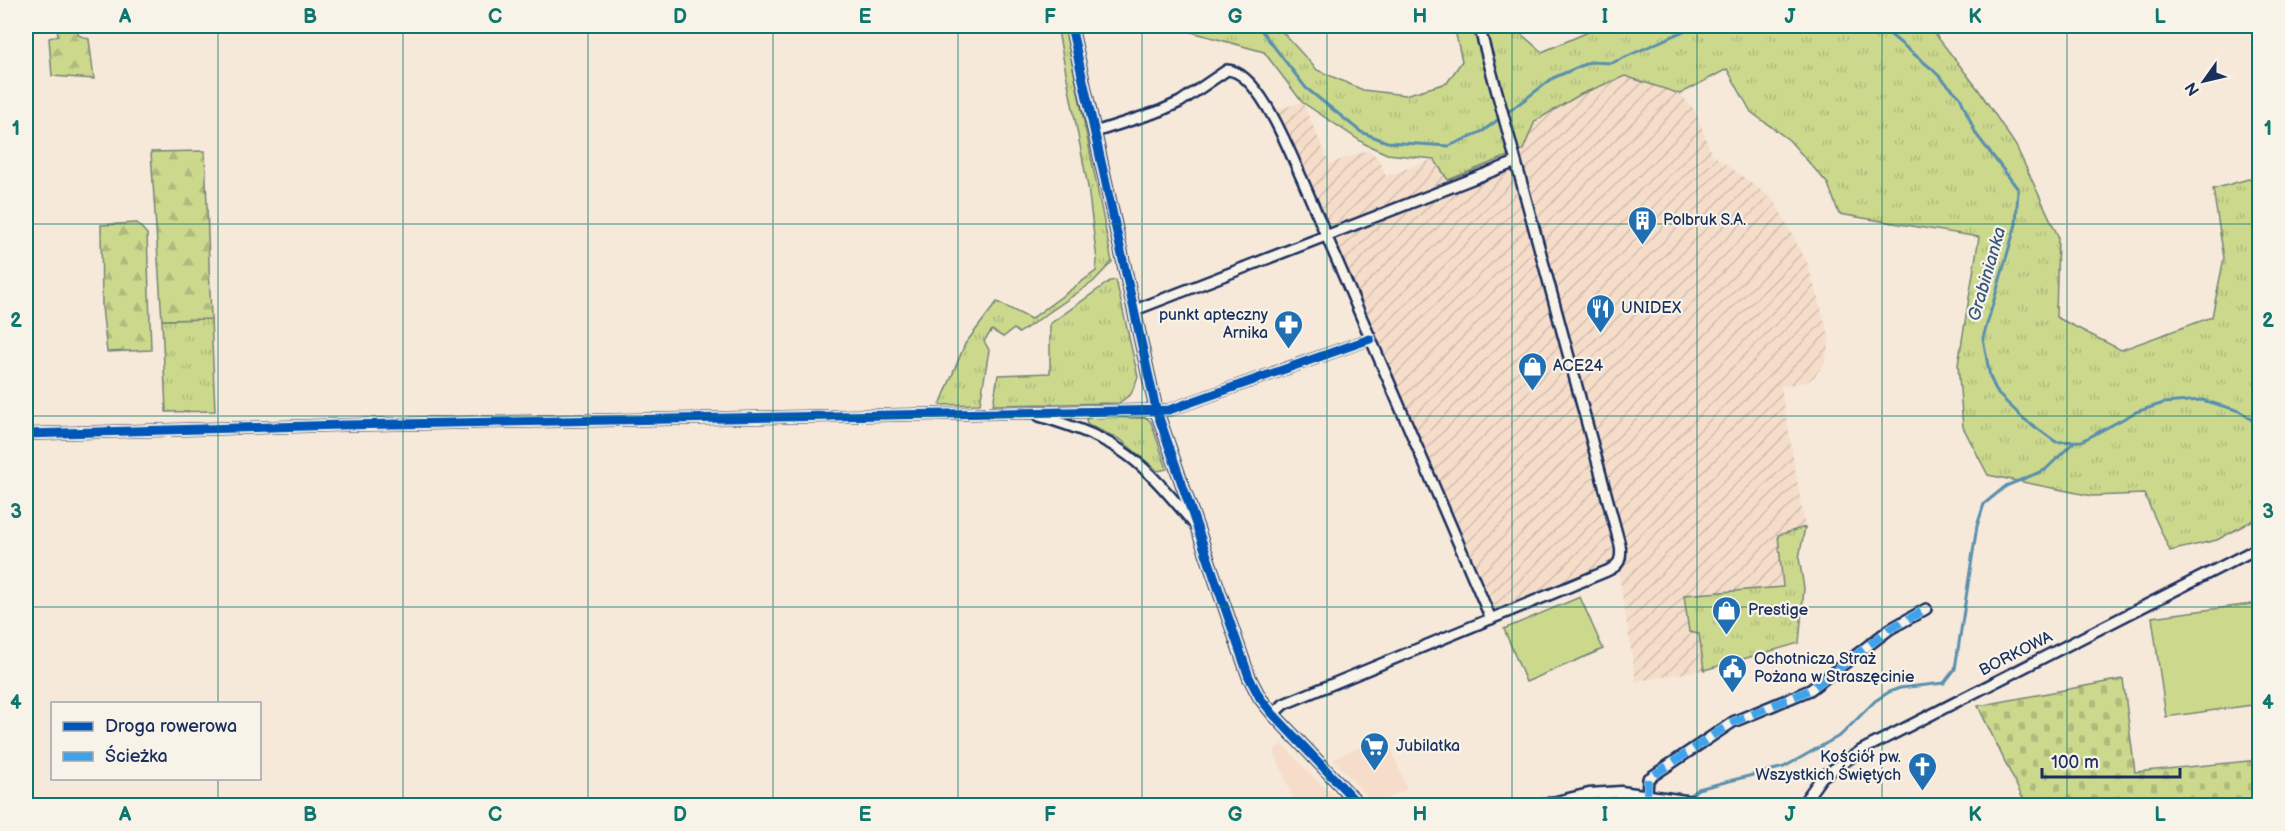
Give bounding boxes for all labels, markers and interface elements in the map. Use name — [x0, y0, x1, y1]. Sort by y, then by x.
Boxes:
text: A — [118, 5, 132, 29]
text: B — [303, 5, 317, 29]
text: C — [488, 5, 502, 29]
text: D — [673, 5, 687, 29]
text: E — [859, 5, 872, 29]
text: F — [1044, 5, 1056, 29]
text: G — [1228, 5, 1243, 29]
text: H — [1413, 5, 1427, 29]
text: I — [1602, 5, 1608, 29]
text: J — [1785, 5, 1797, 29]
text: K — [1968, 5, 1982, 29]
text: L — [2154, 5, 2166, 29]
north arrow — [2174, 51, 2234, 111]
text: N — [2182, 78, 2204, 99]
text: 1 — [12, 117, 20, 141]
text: 1 — [2264, 117, 2272, 141]
building icon: Polbruk S.A. — [1626, 204, 1658, 246]
place label: Polbruk S.A. — [1663, 211, 1746, 230]
water label: Grabinianka — [1964, 225, 2010, 323]
restaurant icon: UNIDEX — [1584, 292, 1616, 334]
place label: UNIDEX — [1621, 299, 1682, 318]
place label: punkt apteczny Arnika — [1159, 306, 1269, 343]
pharmacy icon: punkt apteczny Arnika — [1273, 308, 1305, 350]
text: 2 — [10, 309, 22, 333]
text: 2 — [2262, 309, 2274, 333]
shop icon: ACE24 — [1516, 350, 1548, 392]
place label: ACE24 — [1553, 357, 1603, 376]
text: 3 — [10, 500, 22, 524]
text: 3 — [2262, 500, 2274, 524]
shop icon: Prestige — [1711, 594, 1743, 636]
place label: Prestige — [1748, 601, 1809, 620]
street label: BORKOWA — [1976, 627, 2056, 681]
place label: Ochotnicza Straż Pożana w Straszęcinie — [1754, 650, 1915, 687]
public building icon: Ochotnicza Straż Pożana w Straszęcinie — [1717, 652, 1749, 694]
text: 4 — [10, 691, 22, 715]
text: 4 — [2262, 691, 2274, 715]
legend — [51, 702, 261, 780]
text: Droga rowerowa — [105, 716, 237, 737]
supermarket icon: Jubilatka — [1359, 730, 1391, 772]
place label: Jubilatka — [1396, 737, 1460, 756]
scale bar — [2042, 741, 2180, 779]
text: Ścieżka — [105, 744, 168, 767]
place label: Kościół pw. Wszystkich Świętych — [1755, 748, 1901, 785]
church icon: Kościół pw. Wszystkich Świętych — [1906, 750, 1938, 792]
text: 100 m — [2051, 752, 2099, 773]
text: A — [118, 803, 132, 827]
text: B — [303, 803, 317, 827]
text: C — [488, 803, 502, 827]
text: D — [673, 803, 687, 827]
text: E — [859, 803, 872, 827]
text: F — [1044, 803, 1056, 827]
text: G — [1228, 803, 1243, 827]
text: H — [1413, 803, 1427, 827]
text: I — [1602, 803, 1608, 827]
text: J — [1785, 803, 1797, 827]
text: K — [1968, 803, 1982, 827]
text: L — [2154, 803, 2166, 827]

